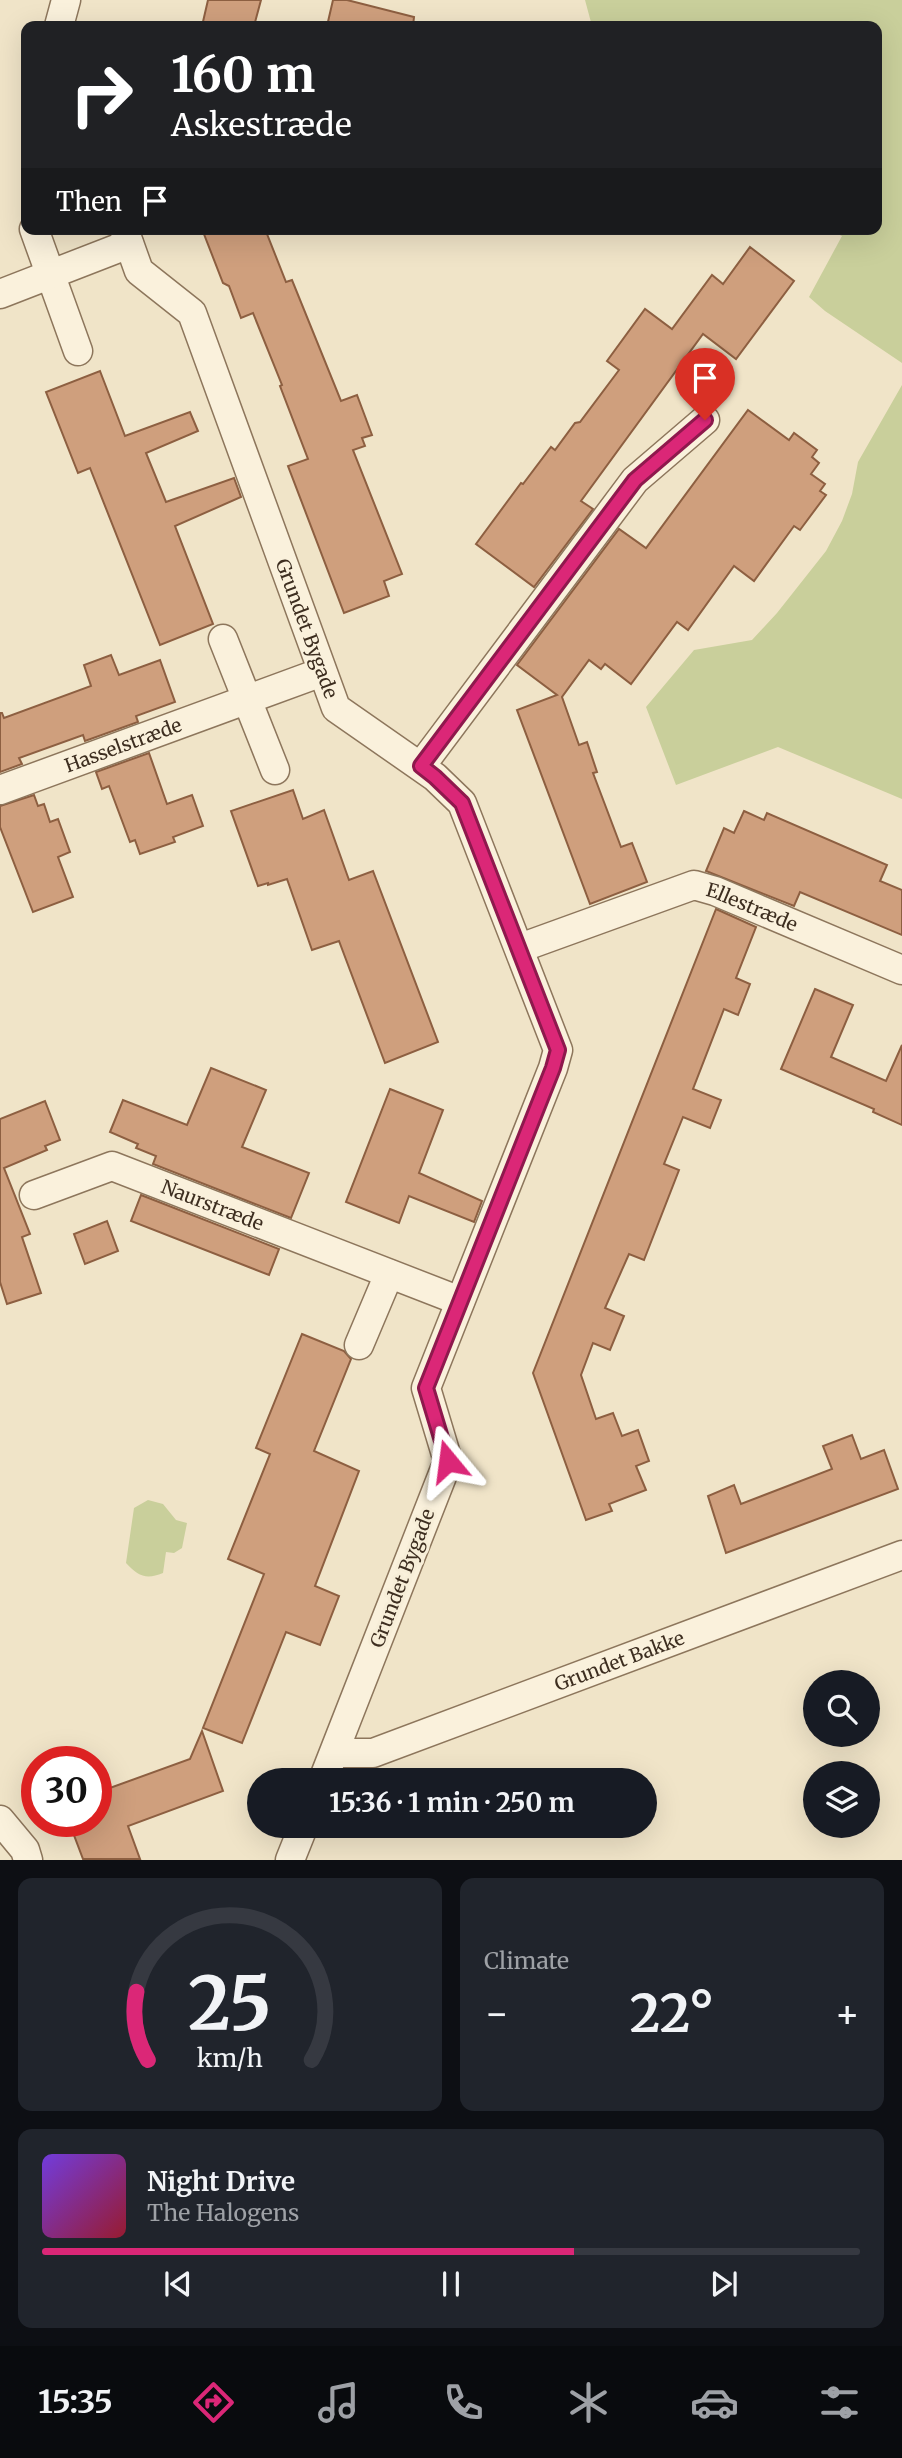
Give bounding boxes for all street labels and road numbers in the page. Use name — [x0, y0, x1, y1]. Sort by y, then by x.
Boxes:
street label: Grundet Bygade — [271, 555, 343, 702]
street label: Hasselstræde — [61, 712, 185, 777]
street label: Ellestræde — [704, 877, 801, 937]
street label: Naurstræde — [158, 1174, 267, 1236]
street label: Grundet Bygade — [365, 1505, 440, 1651]
street label: Grundet Bakke — [551, 1626, 688, 1696]

